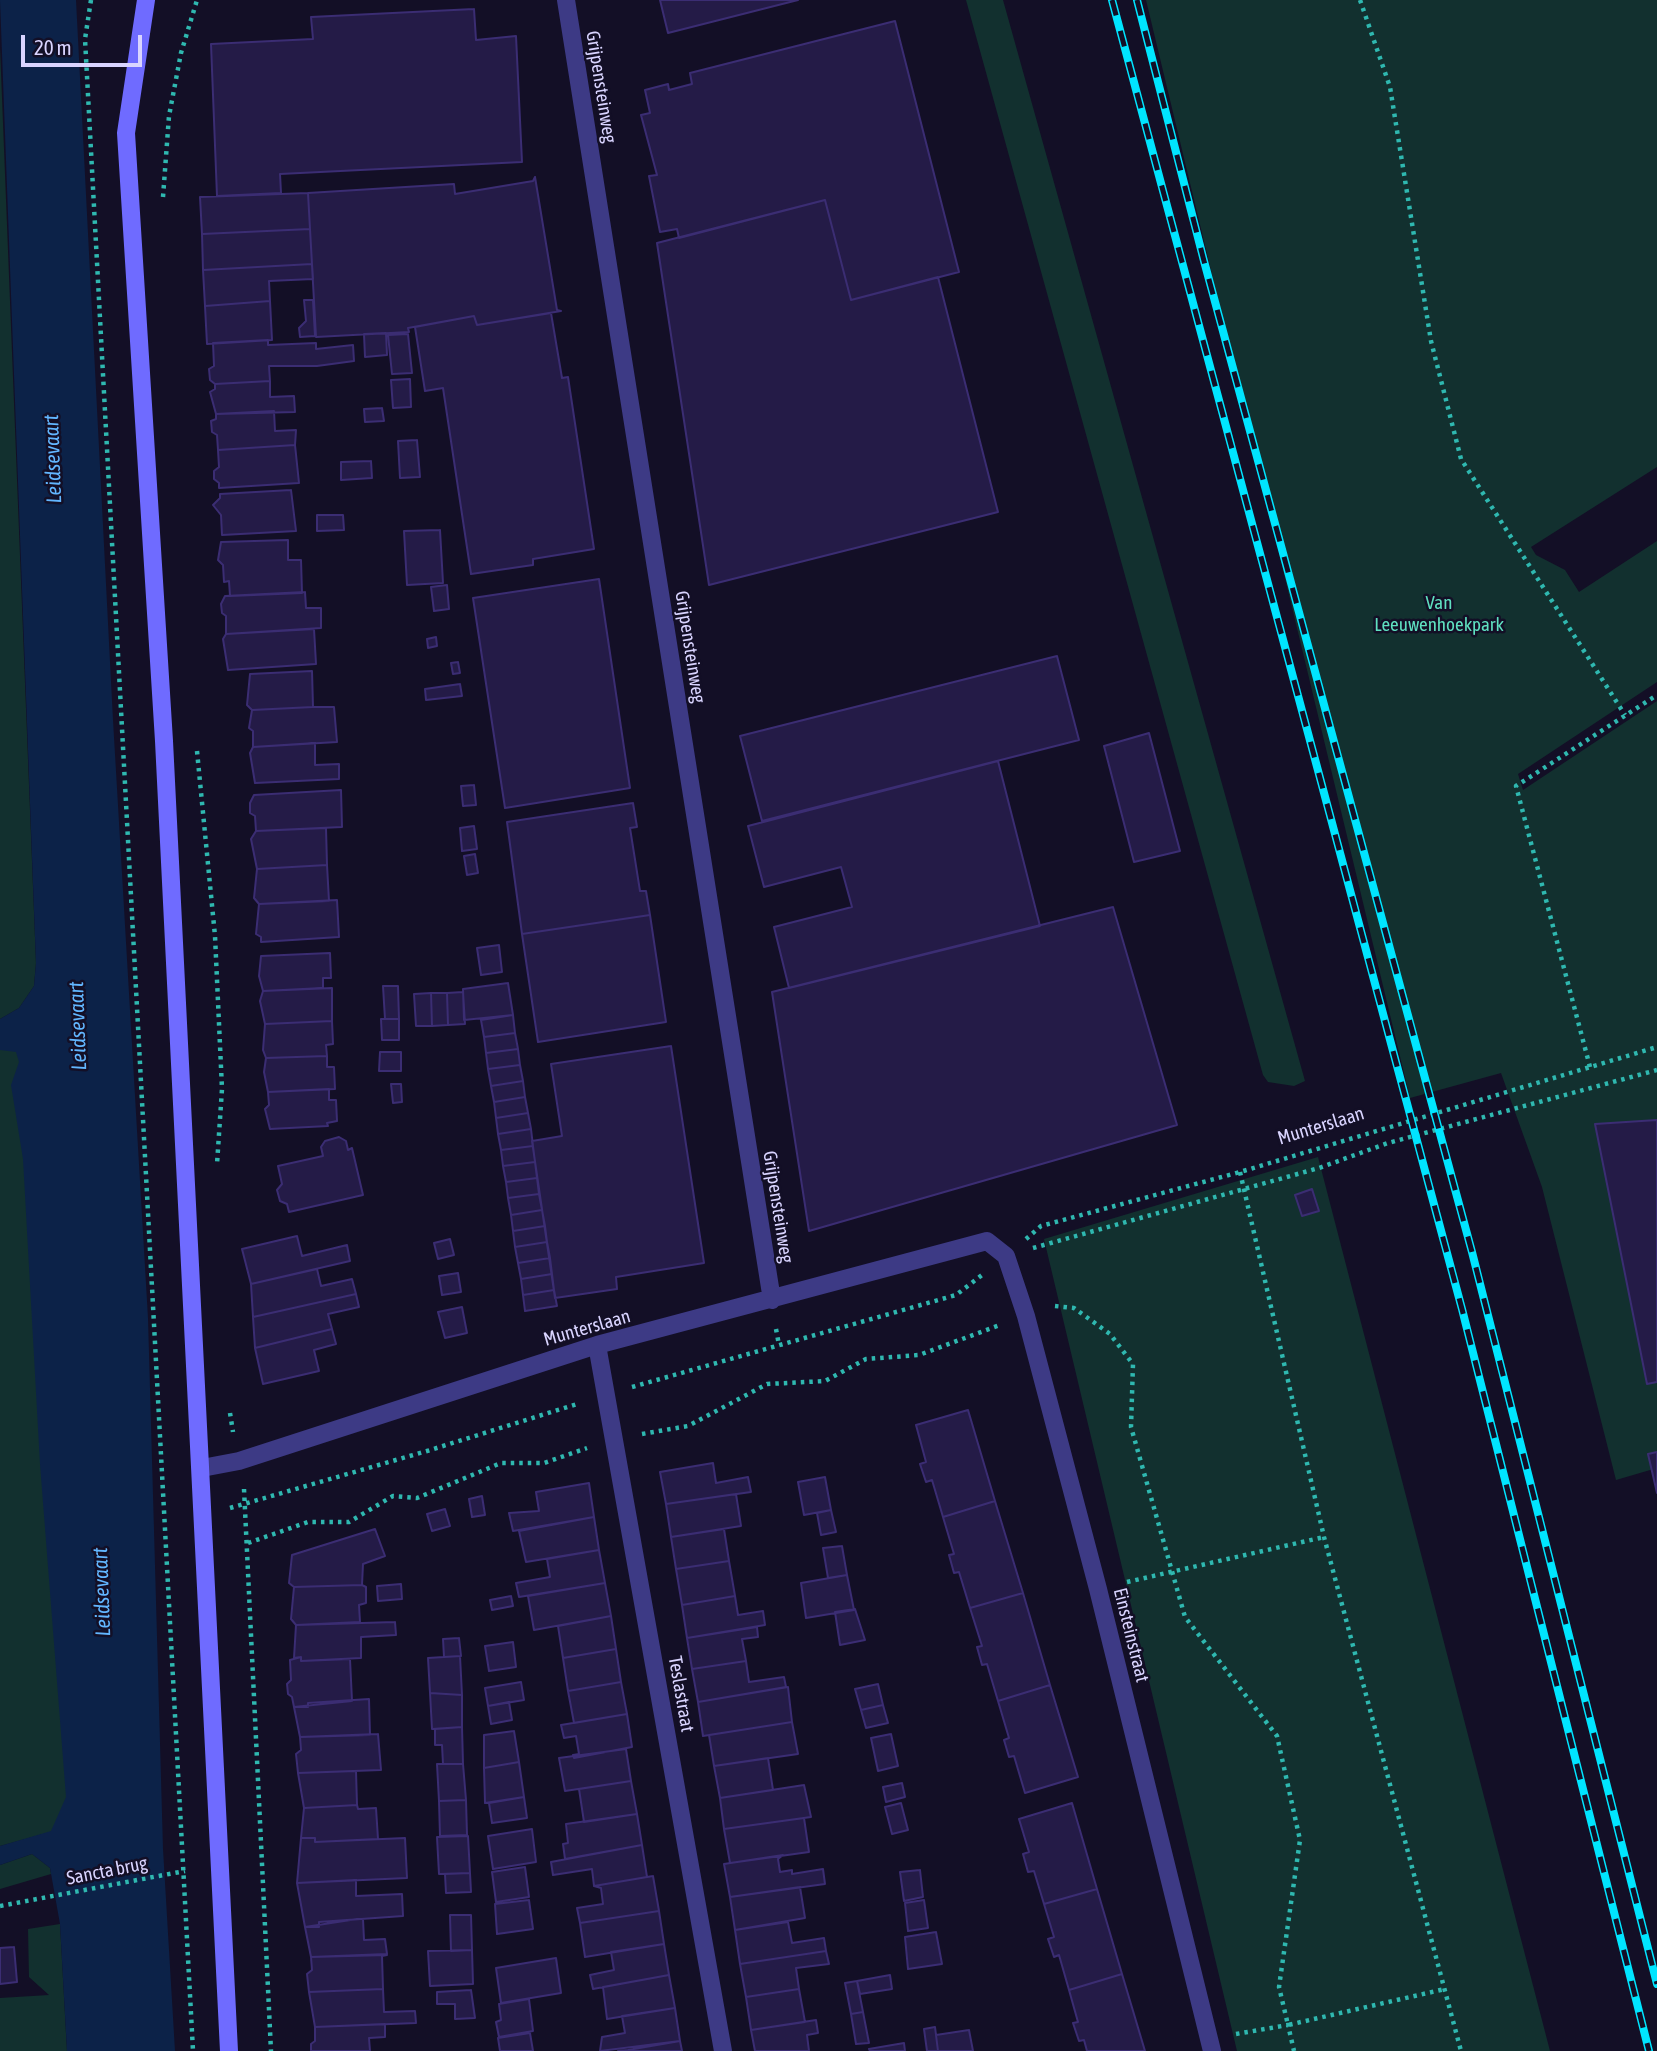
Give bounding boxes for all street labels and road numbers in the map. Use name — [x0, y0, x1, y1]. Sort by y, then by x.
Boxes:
street label: Grijpensteinweg — [581, 29, 621, 145]
street label: Grijpensteinweg — [670, 589, 710, 705]
street label: Munterslaan — [1275, 1102, 1367, 1150]
street label: Grijpensteinweg — [758, 1149, 798, 1265]
street label: Munterslaan — [541, 1305, 633, 1351]
street label: Einsteinstraat — [1108, 1585, 1154, 1685]
street label: Teslastraat — [663, 1654, 699, 1734]
street label: Sancta brug — [65, 1852, 149, 1890]

